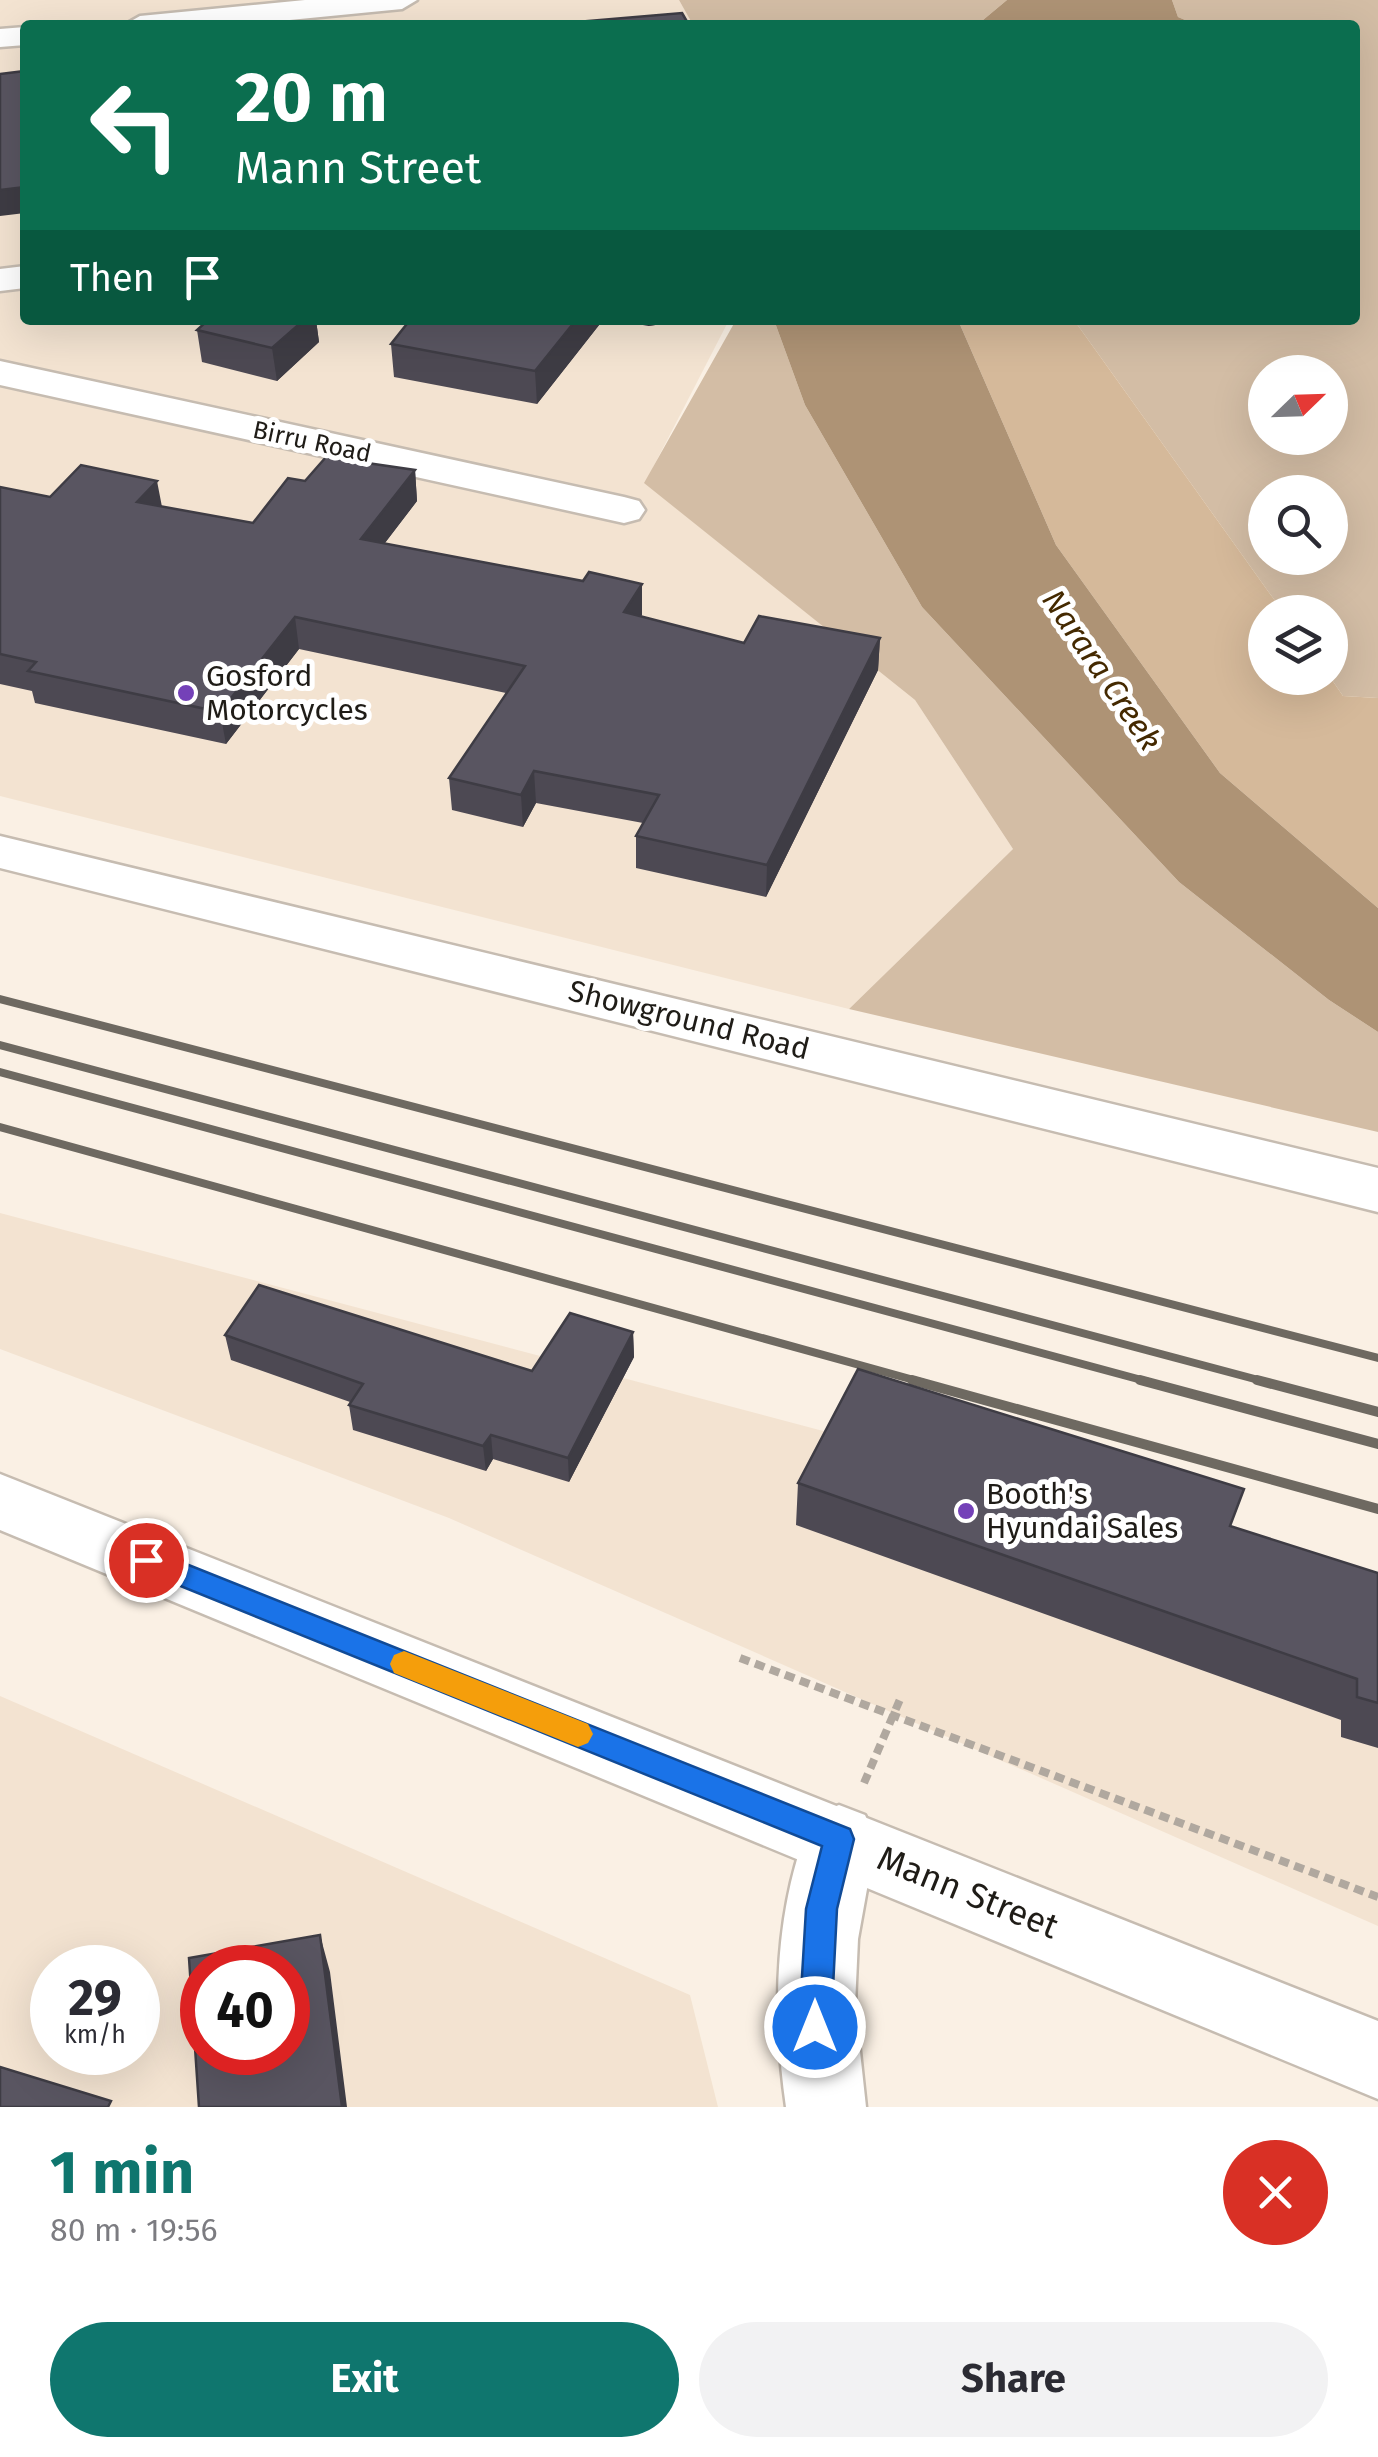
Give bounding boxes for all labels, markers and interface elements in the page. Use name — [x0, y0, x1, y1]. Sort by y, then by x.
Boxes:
text: 20 m — [235, 56, 388, 140]
icon: left — [70, 60, 200, 190]
text: Mann Street — [235, 141, 481, 195]
icon: arrive — [175, 250, 230, 305]
text: Then — [70, 255, 155, 301]
north arrow — [1248, 355, 1348, 455]
map controls — [1248, 355, 1348, 695]
street label: Birru Road — [250, 415, 374, 469]
button: search — [1248, 475, 1348, 575]
water label: Narara Creek — [1034, 582, 1170, 758]
button: layers — [1248, 595, 1348, 695]
place label: Gosford Motorcycles — [206, 658, 368, 728]
marker: Gosford Motorcycles — [175, 682, 197, 704]
street label: Showground Road — [565, 973, 813, 1067]
place label: Booth's Hyundai Sales — [986, 1476, 1178, 1546]
marker: Booth's Hyundai Sales — [955, 1500, 977, 1522]
pin — [104, 1518, 189, 1603]
icon: arrive — [119, 1533, 174, 1588]
street label: Mann Street — [871, 1837, 1065, 1947]
speed limit sign: 40 — [180, 1945, 310, 2075]
text: 29 — [68, 1968, 122, 2028]
position arrow — [763, 1975, 867, 2079]
text: km/h — [64, 2020, 126, 2050]
text: 1 min — [50, 2137, 194, 2209]
button: close — [1223, 2140, 1328, 2245]
text: 80 m · 19:56 — [50, 2211, 218, 2249]
button: Exit — [50, 2322, 679, 2437]
button: Share — [699, 2322, 1328, 2437]

